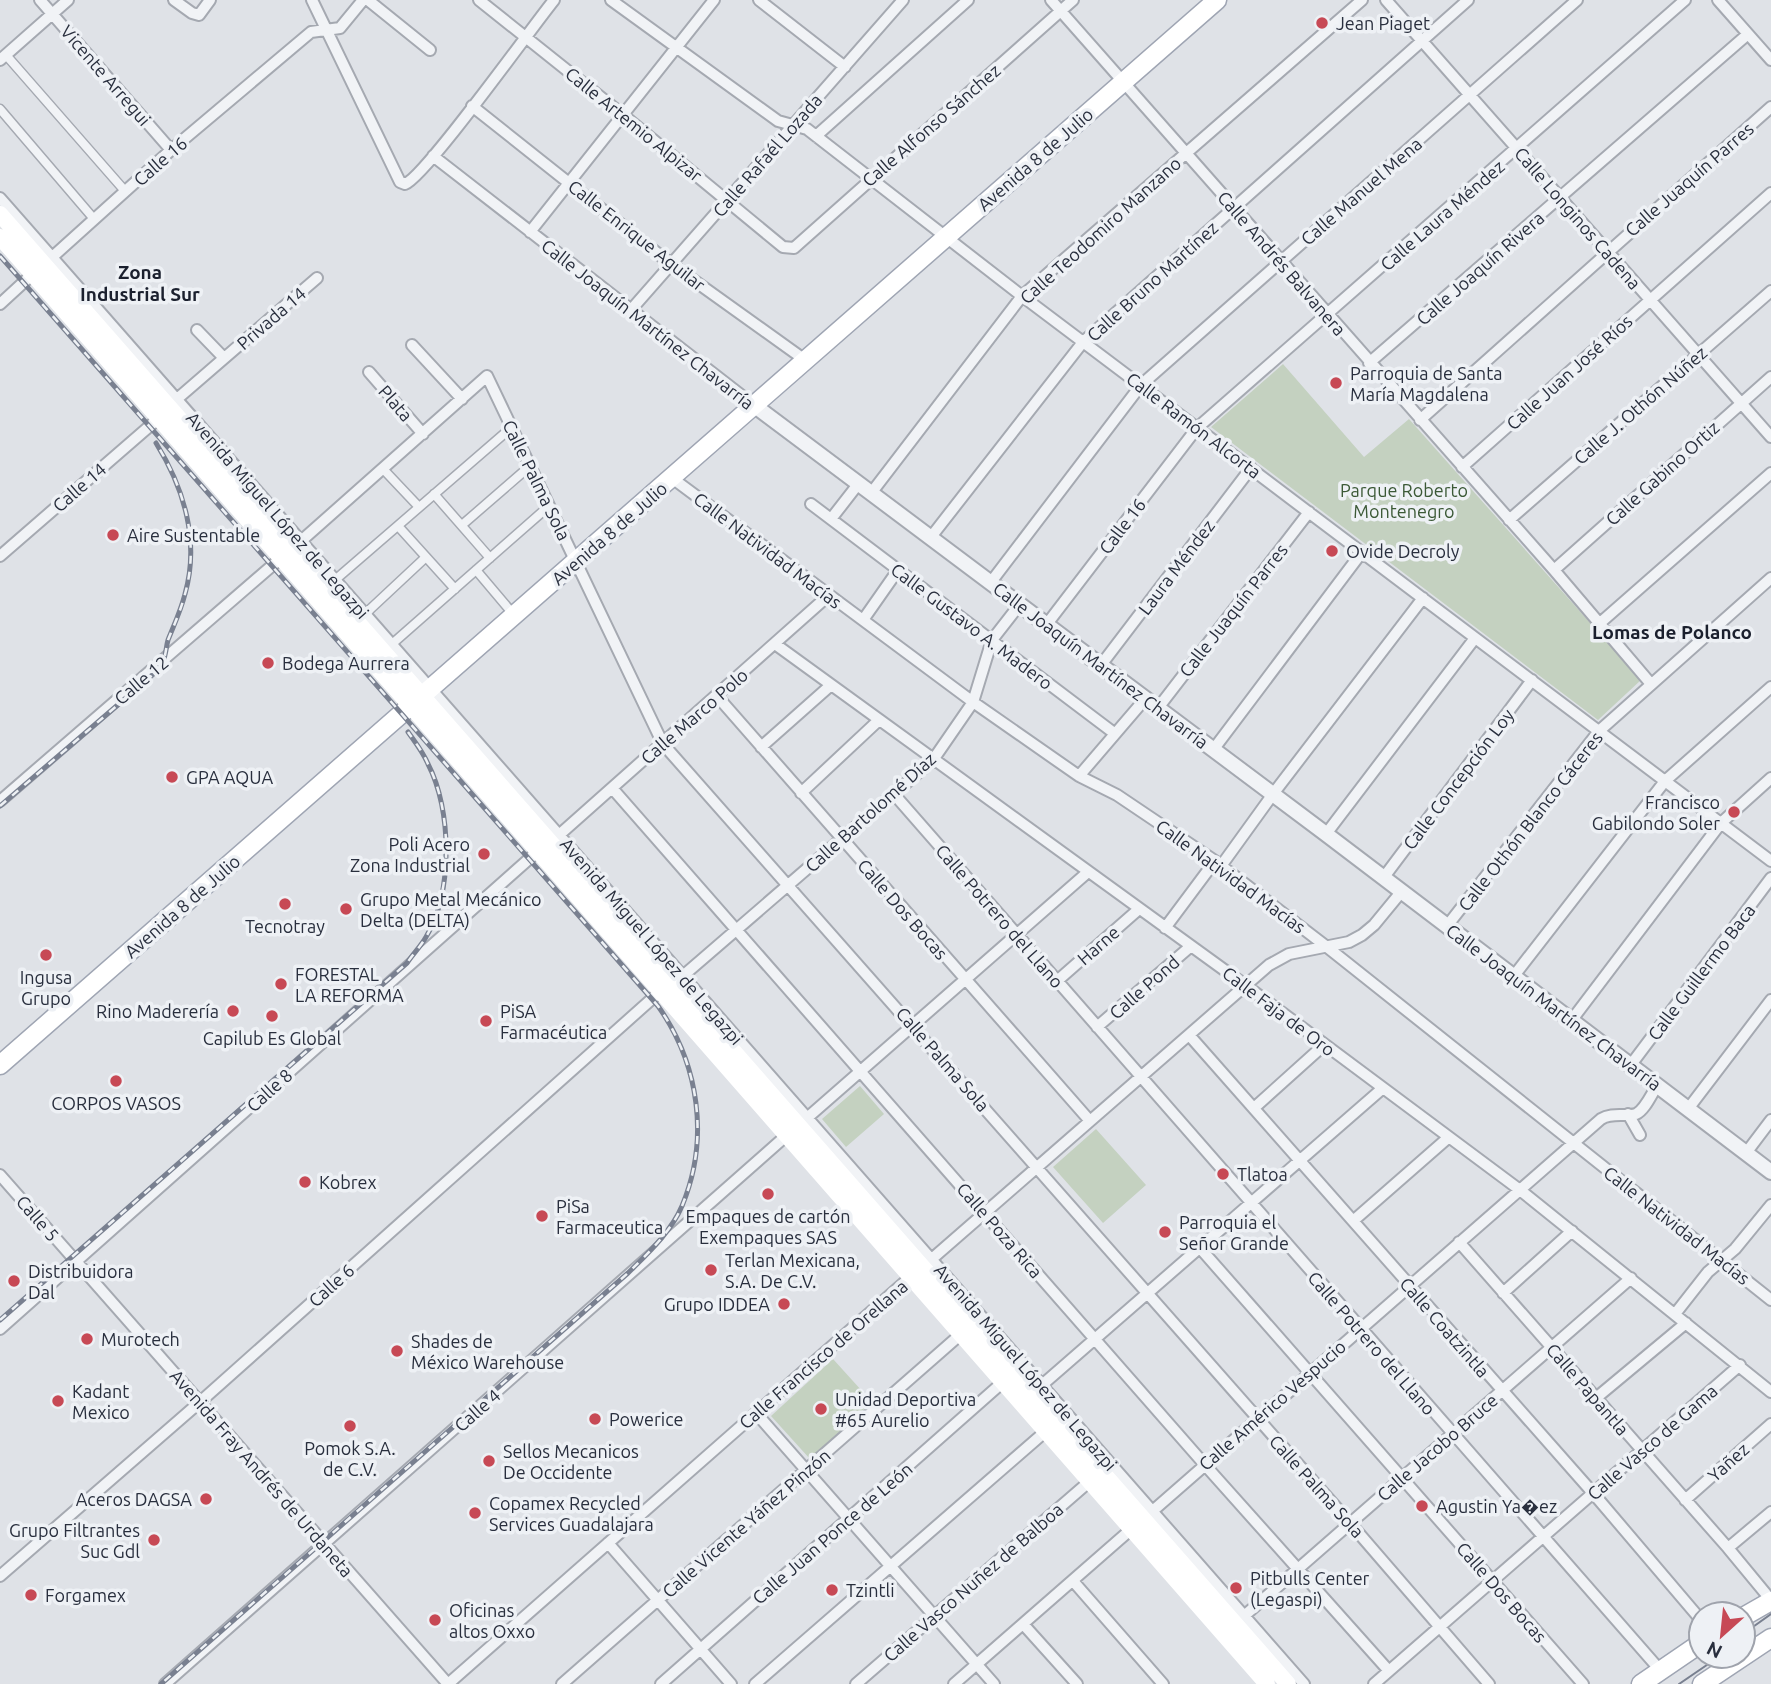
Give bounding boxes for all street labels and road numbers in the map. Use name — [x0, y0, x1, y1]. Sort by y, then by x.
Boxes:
street label: Vicente Arregui — [57, 21, 155, 129]
street label: Calle Alfonso Sánchez — [858, 60, 1004, 190]
street label: Calle Artemio Alpizar — [562, 63, 706, 185]
street label: Calle Rafaél Lozada — [708, 90, 826, 220]
street label: Avenida 8 de Julio — [973, 103, 1097, 215]
street label: Calle Juaquín Parres — [1621, 118, 1757, 240]
street label: Calle 16 — [129, 132, 191, 190]
street label: Calle Manuel Mena — [1297, 133, 1425, 249]
street label: Calle Longinos Cadena — [1511, 143, 1645, 293]
street label: Calle Teodomiro Manzano — [1016, 153, 1184, 307]
street label: Calle Laura Méndez — [1376, 156, 1508, 274]
street label: Calle Enrique Aguilar — [565, 175, 709, 295]
street label: Calle Andrés Balvanera — [1214, 187, 1350, 339]
street label: Calle Joaquín Rivera — [1412, 207, 1548, 329]
street label: Calle Bruno Martínez — [1083, 217, 1221, 345]
street label: Calle Joaquín Martínez Chavarría — [538, 235, 758, 413]
street label: Privada 14 — [233, 283, 309, 353]
street label: Calle Juan José Ríos — [1502, 310, 1636, 434]
street label: Calle J. Othón Núñez — [1570, 342, 1710, 468]
street label: Calle Ramón Alcorta — [1123, 368, 1265, 482]
street label: Plata — [375, 381, 417, 425]
street label: Avenida Miguel López de Legazpi — [183, 408, 373, 622]
street label: Calle Palma Sola — [499, 417, 575, 543]
street label: Calle Gabino Ortiz — [1601, 417, 1723, 529]
street label: Calle 14 — [48, 458, 110, 516]
street label: Avenida 8 de Julio — [547, 477, 671, 589]
street label: Calle Natividad Macías — [690, 488, 846, 612]
street label: Calle 16 — [1095, 494, 1149, 558]
street label: Laura Méndez — [1134, 516, 1218, 618]
street label: Calle Juaquín Parres — [1175, 539, 1291, 680]
street label: Calle Gustavo A. Madero — [887, 559, 1057, 693]
street label: Calle Joaquín Martínez Chavarría — [990, 578, 1212, 752]
street label: Calle 12 — [110, 652, 172, 708]
street label: Calle Marco Polo — [637, 664, 751, 768]
street label: Calle Concepción Loy — [1399, 705, 1517, 853]
street label: Calle Othón Blanco Cáceres — [1454, 727, 1606, 915]
street label: Calle Bartolomé Díaz — [801, 748, 939, 876]
street label: Calle Natividad Macías — [1152, 815, 1310, 937]
street label: Avenida Miguel López de Legazpi — [557, 834, 747, 1048]
street label: Calle Potrero del Llano — [932, 840, 1068, 992]
street label: Avenida 8 de Julio — [120, 850, 244, 962]
street label: Calle Dos Bocas — [854, 855, 952, 963]
street label: Calle Guillermo Baca — [1643, 900, 1759, 1044]
street label: Calle Joaquín Martínez Chavarría — [1443, 920, 1665, 1094]
street label: Harne — [1073, 921, 1123, 969]
street label: Calle Pond — [1105, 951, 1183, 1023]
street label: Calle Faja de Oro — [1219, 962, 1339, 1060]
street label: Calle Palma Sola — [892, 1003, 994, 1115]
street label: Calle 8 — [242, 1065, 296, 1115]
street label: Calle Natividad Macías — [1600, 1162, 1754, 1288]
street label: Calle Poza Rica — [953, 1178, 1047, 1282]
street label: Calle 5 — [13, 1191, 63, 1245]
street label: Calle 6 — [304, 1260, 358, 1310]
street label: Avenida Miguel López de Legazpi — [931, 1260, 1121, 1474]
street label: Calle Potrero del Llano — [1304, 1267, 1440, 1419]
street label: Calle Coatzintla — [1396, 1273, 1494, 1381]
street label: Calle Francisco de Orellana — [735, 1275, 911, 1433]
street label: Calle Américo Vespucio — [1195, 1336, 1349, 1474]
street label: Calle Papantla — [1543, 1339, 1633, 1439]
street label: Avenida Fray Andrés de Urdaneta — [167, 1365, 357, 1581]
street label: Calle Vasco de Gama — [1583, 1380, 1721, 1504]
street label: Calle 4 — [450, 1385, 504, 1435]
street label: Calle Jacobo Bruce — [1373, 1389, 1501, 1505]
street label: Calle Palma Sola — [1266, 1431, 1368, 1541]
street label: Yañez — [1704, 1439, 1752, 1485]
street label: Calle Vicente Yáñez Pinzón — [658, 1445, 834, 1601]
street label: Calle Juan Ponce de León — [748, 1458, 916, 1608]
street label: Calle Vasco Nuñez de Balboa — [879, 1499, 1067, 1665]
street label: Calle Dos Bocas — [1453, 1538, 1551, 1646]

